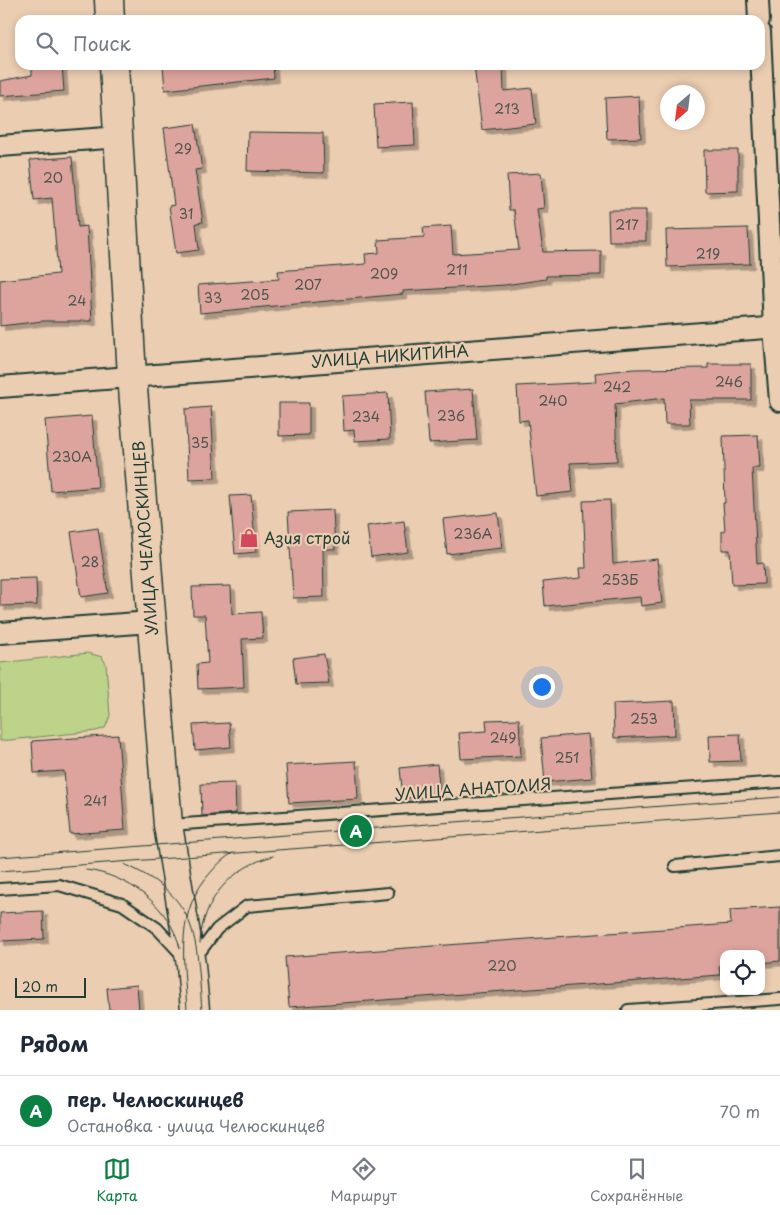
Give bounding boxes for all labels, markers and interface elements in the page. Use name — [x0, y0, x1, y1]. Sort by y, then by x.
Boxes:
search box — [15, 15, 765, 70]
icon: search — [33, 29, 61, 57]
text: Поиск — [73, 29, 131, 57]
north arrow — [660, 85, 705, 130]
house number: 213 — [494, 98, 520, 119]
house number: 29 — [174, 138, 192, 159]
house number: 20 — [43, 167, 63, 188]
house number: 31 — [179, 203, 193, 224]
house number: 217 — [615, 214, 639, 235]
house number: 219 — [696, 243, 720, 264]
house number: 211 — [446, 259, 468, 280]
house number: 209 — [370, 263, 398, 284]
house number: 207 — [294, 274, 322, 295]
house number: 205 — [241, 284, 269, 305]
house number: 33 — [204, 287, 222, 308]
house number: 24 — [68, 290, 86, 311]
street label: УЛИЦА НИКИТИНА — [310, 338, 469, 372]
house number: 246 — [715, 371, 743, 392]
house number: 242 — [603, 376, 631, 397]
house number: 240 — [538, 390, 568, 411]
house number: 236 — [437, 405, 465, 426]
house number: 234 — [352, 406, 380, 427]
house number: 35 — [191, 432, 209, 453]
street label: УЛИЦА ЧЕЛЮСКИНЦЕВ — [125, 440, 163, 636]
house number: 230А — [52, 446, 92, 467]
house number: 236А — [454, 523, 493, 544]
place label: Азия строй — [264, 525, 350, 549]
shop icon: Азия строй — [238, 527, 260, 549]
house number: 28 — [81, 551, 99, 572]
house number: 253Б — [602, 569, 638, 590]
your location — [529, 674, 555, 700]
house number: 253 — [630, 708, 658, 729]
house number: 249 — [490, 727, 516, 748]
house number: 251 — [555, 747, 579, 768]
street label: УЛИЦА АНАТОЛИЯ — [394, 771, 552, 805]
house number: 241 — [83, 790, 107, 811]
pin: A — [340, 812, 372, 850]
map controls — [720, 950, 765, 995]
button: locate — [720, 950, 765, 995]
house number: 220 — [488, 955, 516, 976]
scale bar — [15, 975, 86, 998]
text: 20 m — [22, 976, 58, 997]
text: Рядом — [20, 1027, 88, 1059]
text: пер. Челюскинцев — [67, 1085, 244, 1113]
text: A — [30, 1099, 42, 1123]
text: 70 m — [720, 1099, 760, 1123]
text: Остановка · улица Челюскинцев — [67, 1113, 325, 1137]
tab: Карта — [97, 1155, 138, 1206]
tab: Маршрут — [331, 1155, 397, 1206]
tab: Сохранённые — [590, 1155, 683, 1206]

